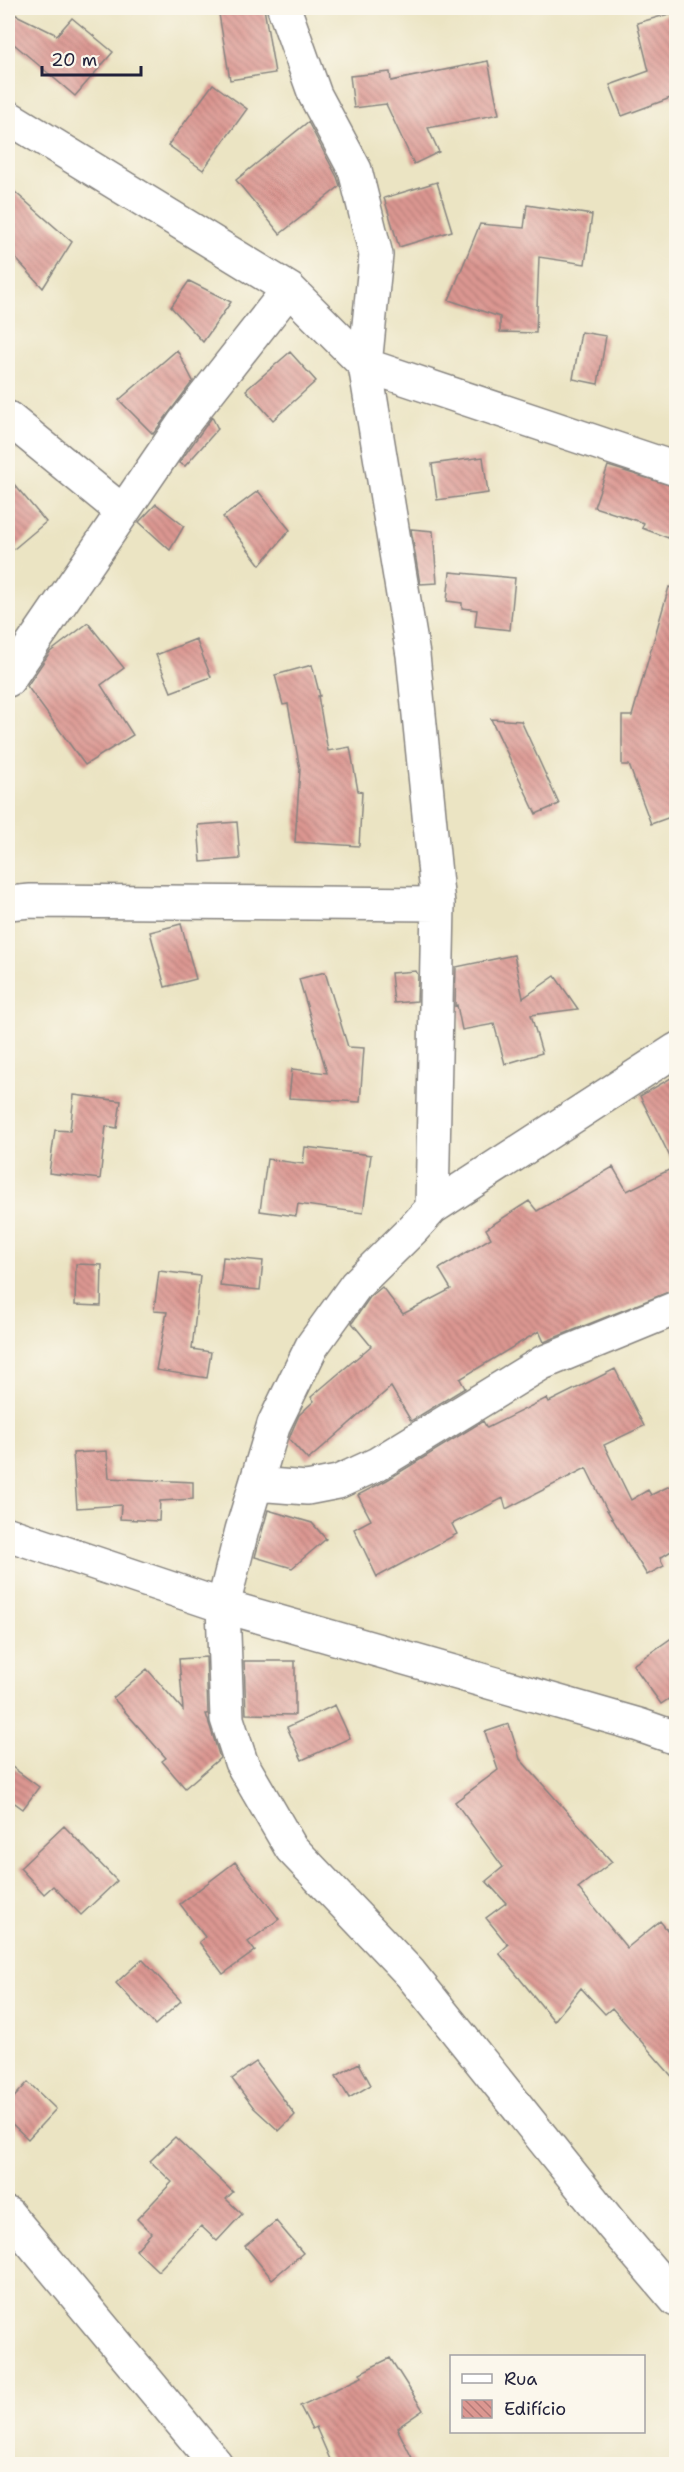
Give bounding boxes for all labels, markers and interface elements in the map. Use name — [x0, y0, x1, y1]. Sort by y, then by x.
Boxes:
scale bar — [42, 39, 141, 77]
text: 20 m — [51, 48, 97, 72]
legend — [450, 2355, 645, 2433]
text: Rua — [504, 2367, 537, 2391]
text: Edifício — [504, 2397, 566, 2421]

